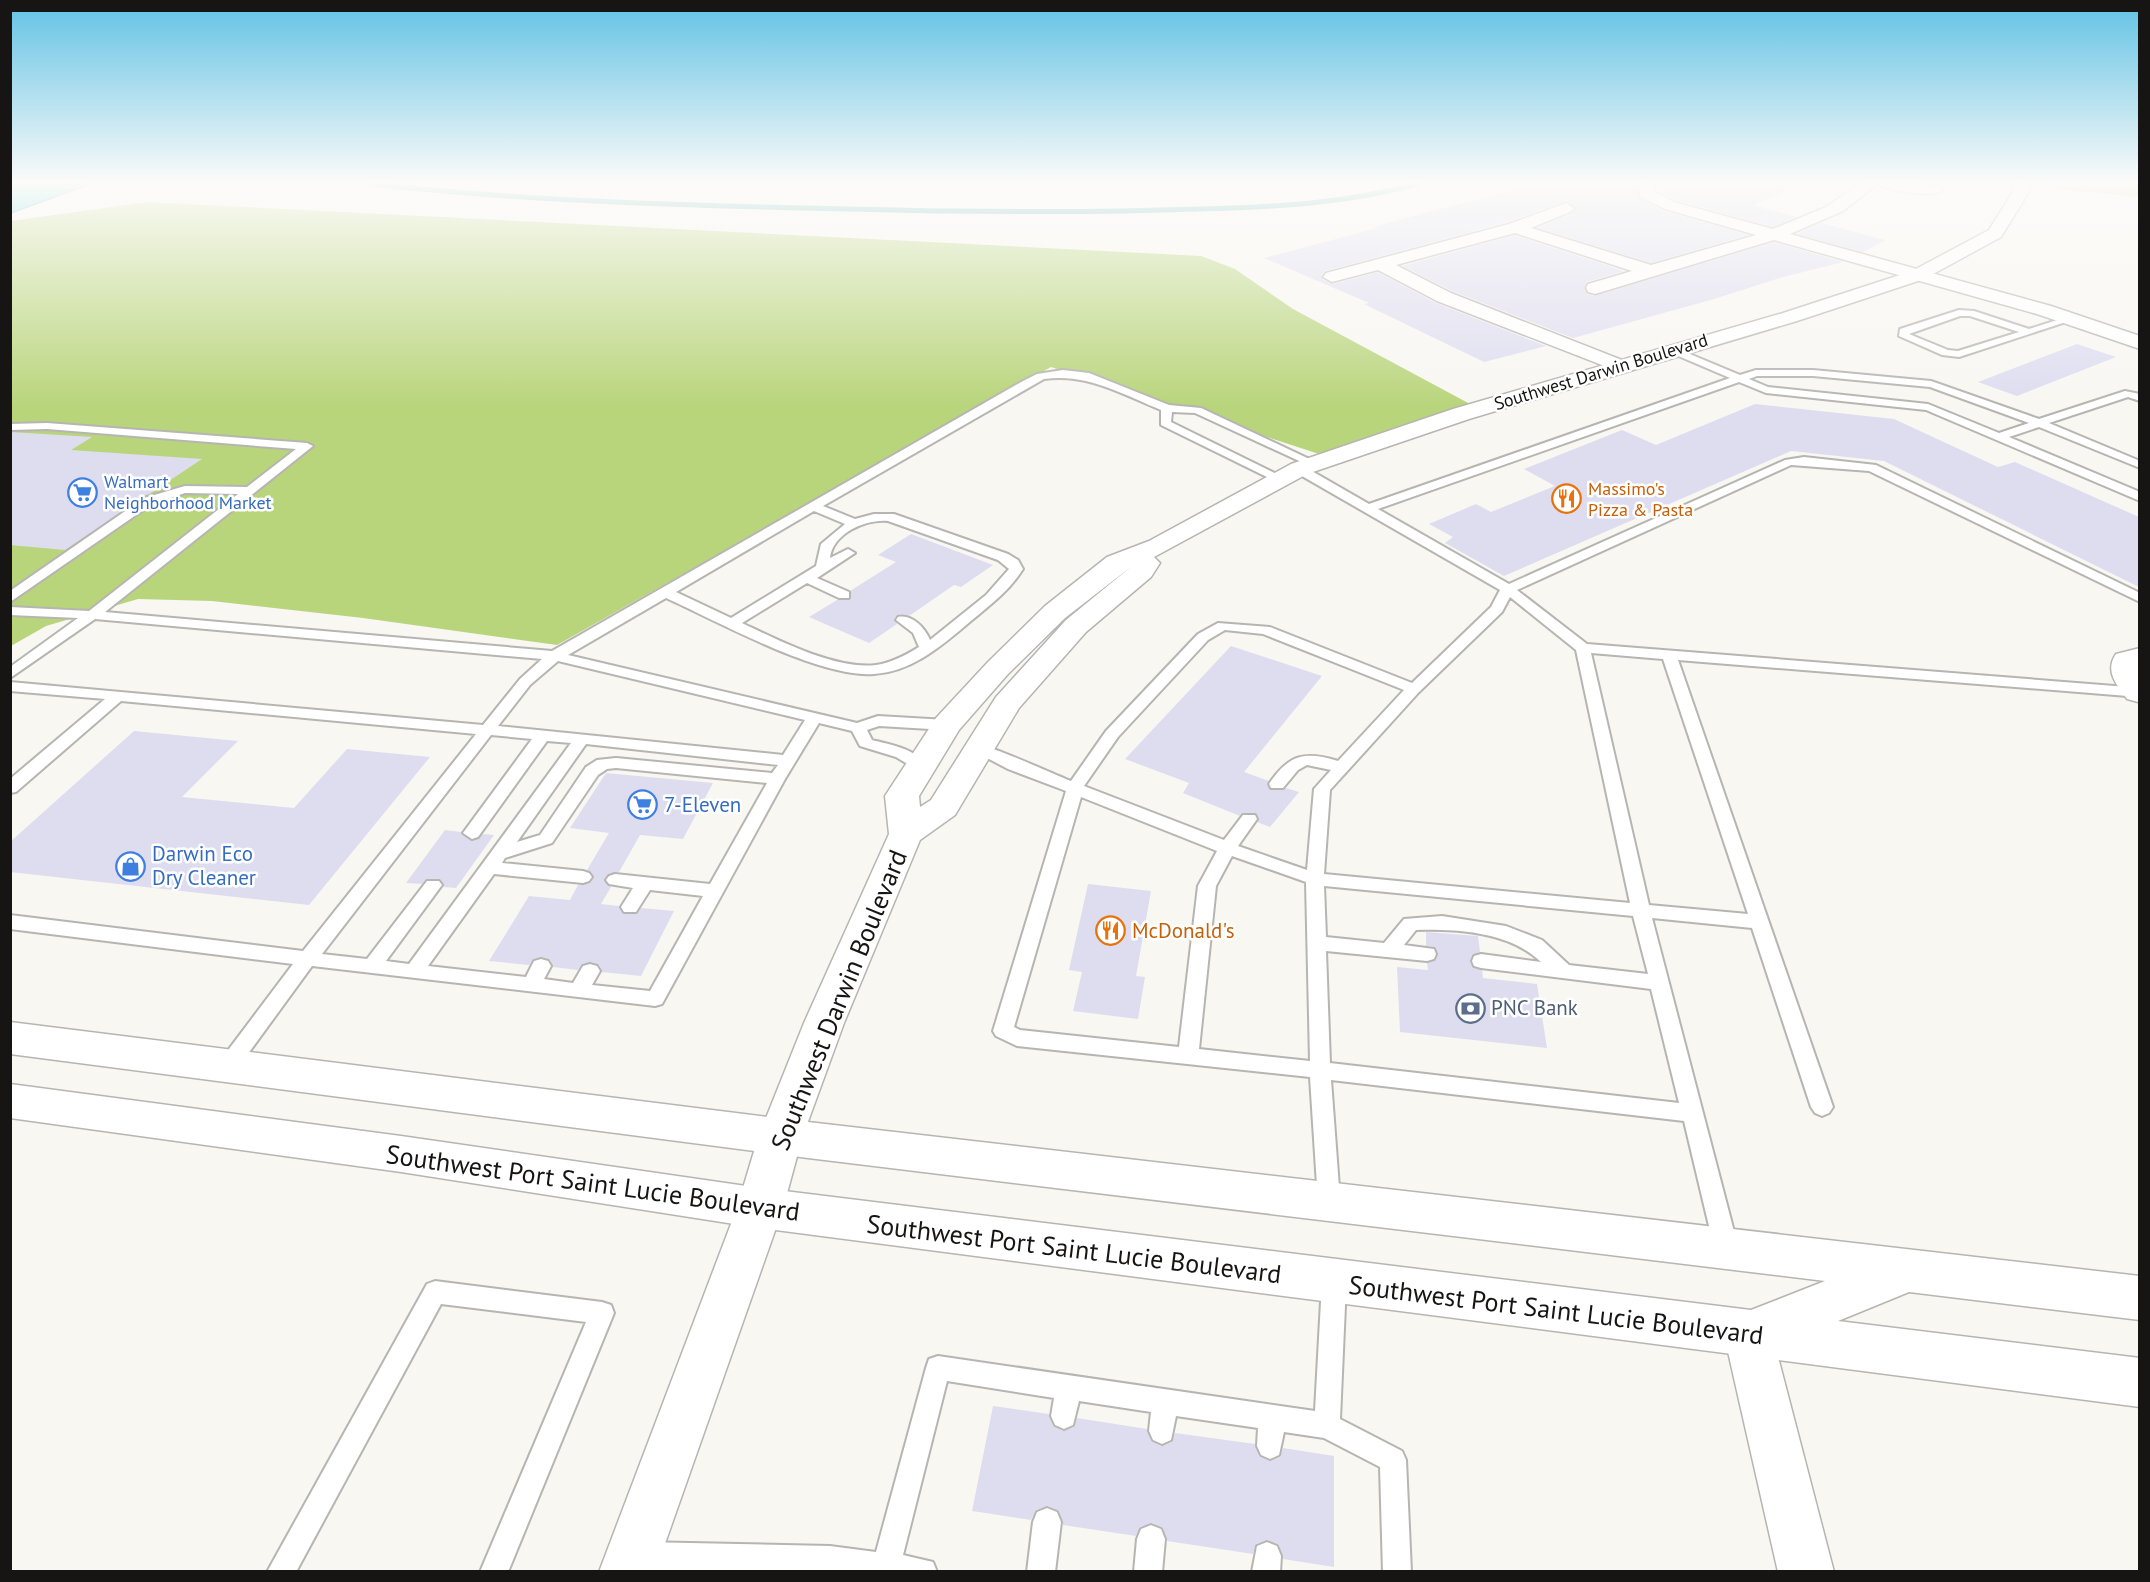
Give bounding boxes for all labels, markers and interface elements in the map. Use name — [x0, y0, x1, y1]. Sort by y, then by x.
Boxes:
street label: Southwest Darwin Boulevard — [1491, 328, 1711, 415]
place label: Walmart Neighborhood Market — [104, 470, 272, 514]
supermarket icon: Walmart Neighborhood Market — [67, 476, 99, 508]
place label: Massimo's Pizza & Pasta — [1588, 477, 1693, 521]
restaurant icon: Massimo's Pizza & Pasta — [1551, 483, 1583, 515]
supermarket icon: 7-Eleven — [627, 789, 659, 821]
place label: 7-Eleven — [664, 791, 741, 818]
place label: Darwin Eco Dry Cleaner — [152, 840, 256, 891]
street label: Southwest Darwin Boulevard — [763, 845, 914, 1155]
shop icon: Darwin Eco Dry Cleaner — [115, 850, 147, 882]
restaurant icon: McDonald's — [1095, 915, 1127, 947]
place label: McDonald's — [1132, 917, 1235, 944]
bank icon: PNC Bank — [1454, 992, 1486, 1024]
place label: PNC Bank — [1491, 994, 1578, 1021]
street label: Southwest Port Saint Lucie Boulevard — [384, 1137, 802, 1228]
street label: Southwest Port Saint Lucie Boulevard — [865, 1207, 1283, 1290]
street label: Southwest Port Saint Lucie Boulevard — [1347, 1268, 1765, 1351]

